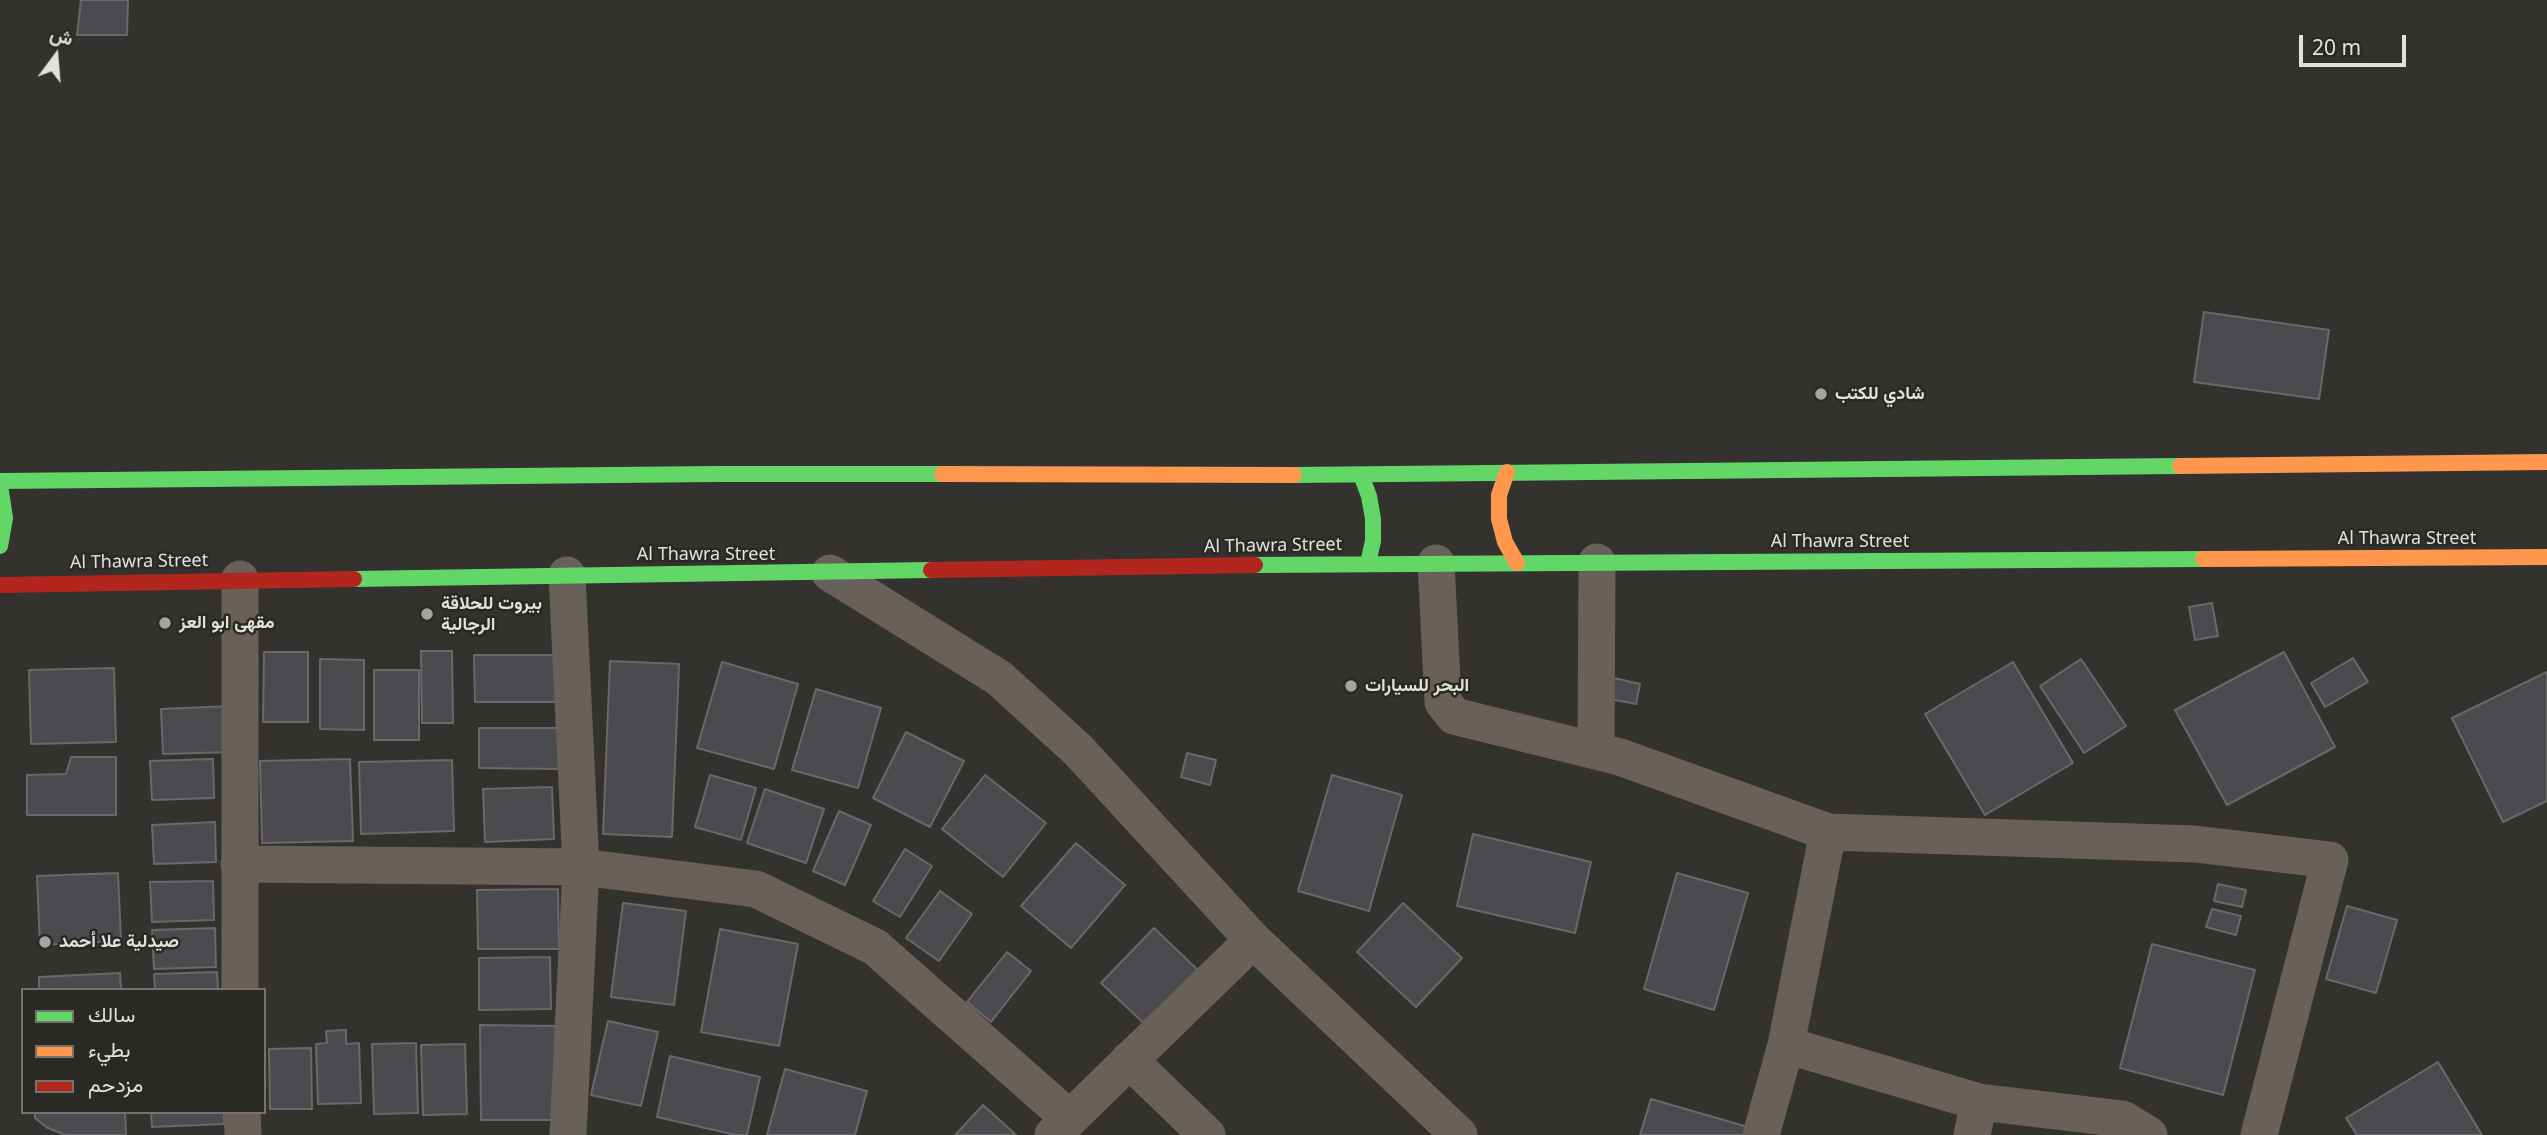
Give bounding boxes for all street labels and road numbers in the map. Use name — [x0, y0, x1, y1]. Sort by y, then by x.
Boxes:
street label: Al Thawra Street — [2338, 528, 2476, 550]
street label: Al Thawra Street — [1771, 531, 1909, 553]
street label: Al Thawra Street — [1204, 534, 1342, 558]
street label: Al Thawra Street — [637, 544, 775, 566]
street label: Al Thawra Street — [70, 550, 208, 574]

